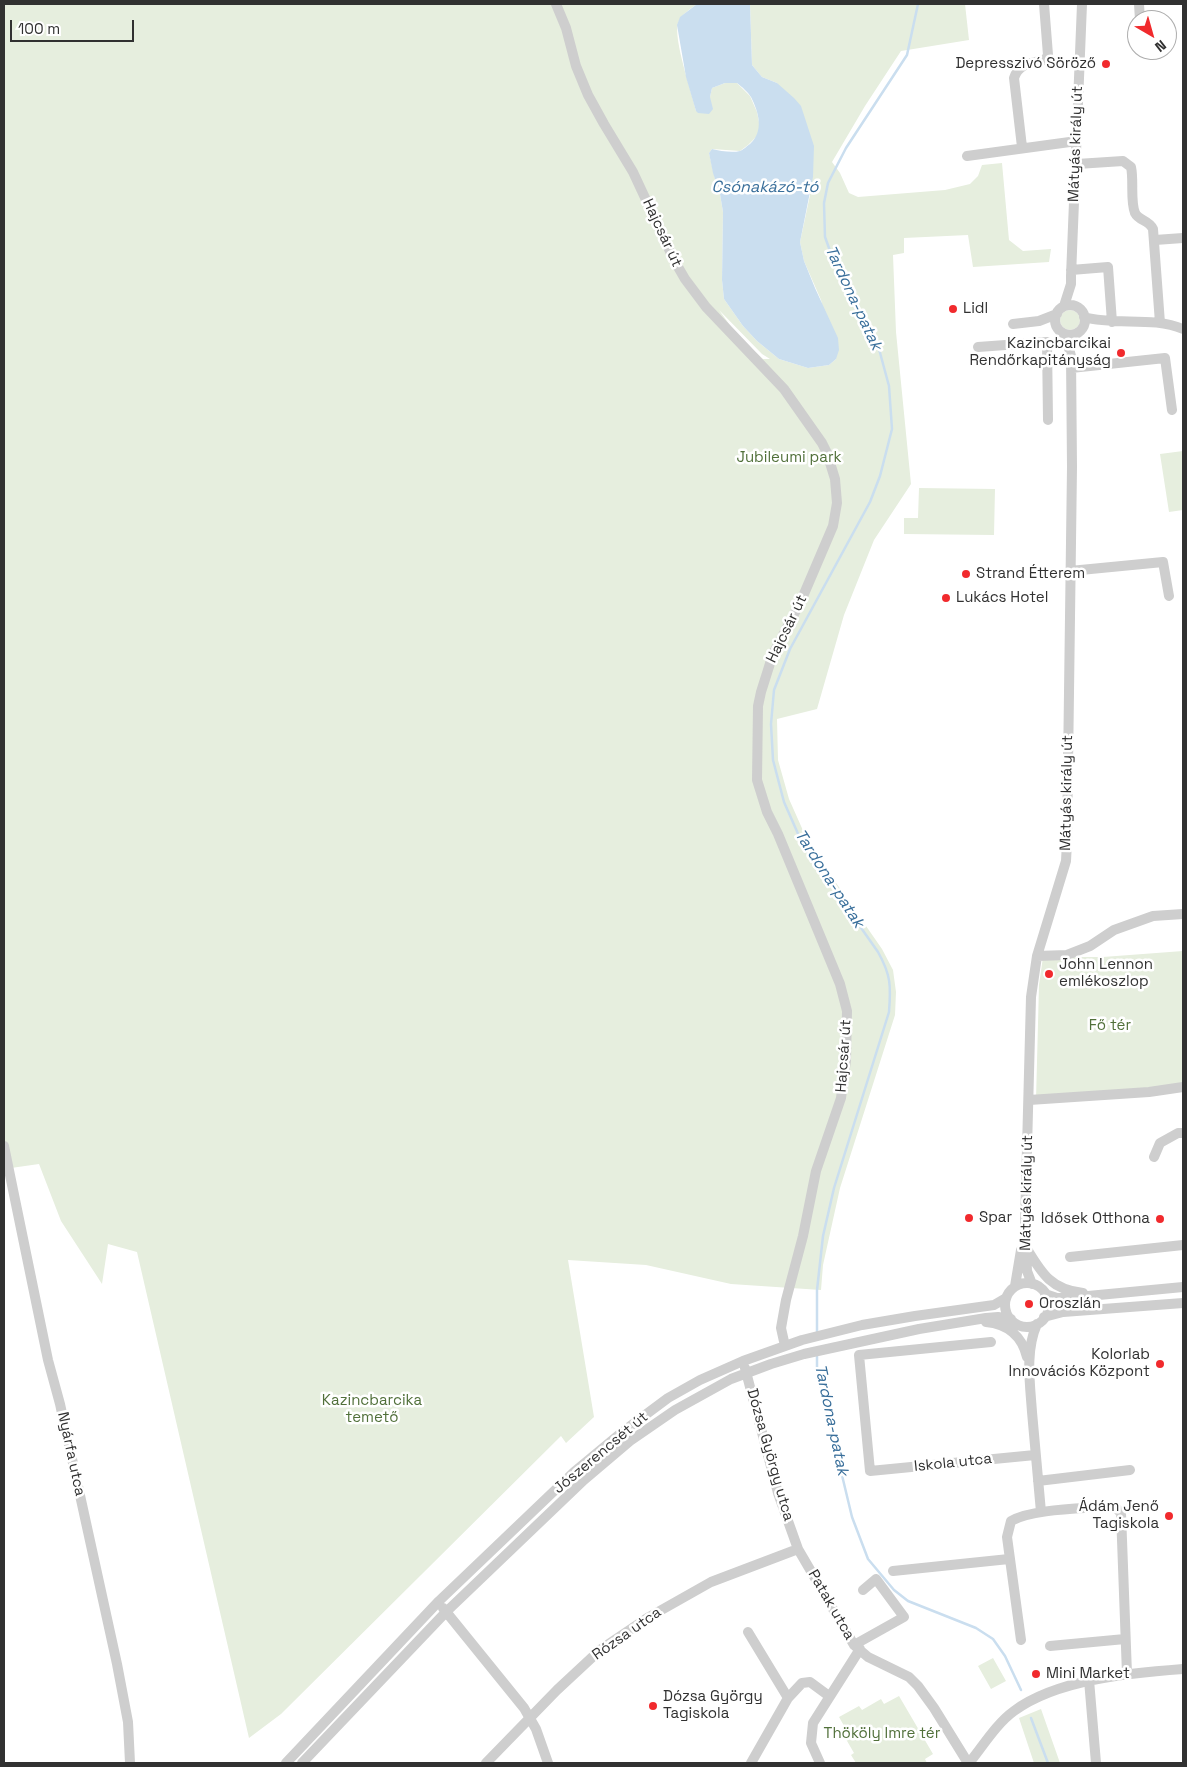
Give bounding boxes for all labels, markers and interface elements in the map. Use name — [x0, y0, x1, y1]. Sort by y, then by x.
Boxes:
scale bar — [12, 10, 136, 42]
north arrow — [1127, 10, 1177, 60]
text: 100 m — [18, 19, 60, 38]
text: N — [1151, 36, 1170, 56]
place label: Depresszivó Söröző — [955, 55, 1096, 73]
marker: Depresszivó Söröző — [1100, 58, 1112, 70]
street label: Mátyás király út — [1065, 86, 1087, 202]
water label: Csónakázó-tó — [712, 178, 818, 198]
street label: Hajcsár út — [638, 196, 686, 270]
water label: Tardona-patak — [820, 243, 886, 353]
place label: Lidl — [963, 300, 988, 318]
marker: Lidl — [947, 303, 959, 315]
place label: Kazincbarcikai Rendőrkapitányság — [969, 335, 1111, 370]
marker: Kazincbarcikai Rendőrkapitányság — [1115, 347, 1127, 359]
park label: Jubileumi park — [736, 449, 842, 467]
place label: Strand Étterem — [976, 565, 1085, 583]
marker: Strand Étterem — [960, 568, 972, 580]
place label: Lukács Hotel — [956, 589, 1048, 607]
street label: Hajcsár út — [763, 592, 811, 666]
marker: Lukács Hotel — [940, 592, 952, 604]
street label: Mátyás király út — [1057, 735, 1077, 851]
water label: Tardona-patak — [790, 826, 868, 932]
place label: John Lennon emlékoszlop — [1059, 956, 1153, 991]
marker: John Lennon emlékoszlop — [1043, 968, 1055, 980]
park label: Fő tér — [1089, 1017, 1131, 1035]
street label: Hajcsár út — [832, 1019, 856, 1093]
street label: Mátyás király út — [1017, 1135, 1037, 1251]
place label: Spar — [979, 1209, 1012, 1227]
place label: Idősek Otthona — [1041, 1210, 1150, 1228]
marker: Spar — [963, 1212, 975, 1224]
marker: Idősek Otthona — [1154, 1213, 1166, 1225]
place label: Oroszlán — [1039, 1295, 1101, 1313]
marker: Oroszlán — [1023, 1298, 1035, 1310]
place label: Kolorlab Innovációs Központ — [1009, 1346, 1150, 1381]
marker: Kolorlab Innovációs Központ — [1154, 1358, 1166, 1370]
water label: Tardona-patak — [810, 1363, 852, 1477]
street label: Dózsa György utca — [742, 1387, 798, 1523]
park label: Kazincbarcika temető — [322, 1392, 422, 1427]
street label: Jószerencsét út — [550, 1408, 652, 1498]
street label: Nyárfa utca — [53, 1410, 89, 1498]
street label: Iskola utca — [913, 1450, 993, 1476]
place label: Ádám Jenő Tagiskola — [1079, 1498, 1159, 1533]
marker: Ádám Jenő Tagiskola — [1163, 1510, 1175, 1522]
street label: Patak utca — [804, 1567, 858, 1643]
street label: Rózsa utca — [589, 1604, 665, 1664]
place label: Mini Market — [1046, 1665, 1130, 1683]
marker: Mini Market — [1030, 1668, 1042, 1680]
place label: Dózsa György Tagiskola — [663, 1688, 763, 1723]
marker: Dózsa György Tagiskola — [647, 1700, 659, 1712]
park label: Thököly Imre tér — [824, 1725, 940, 1743]

